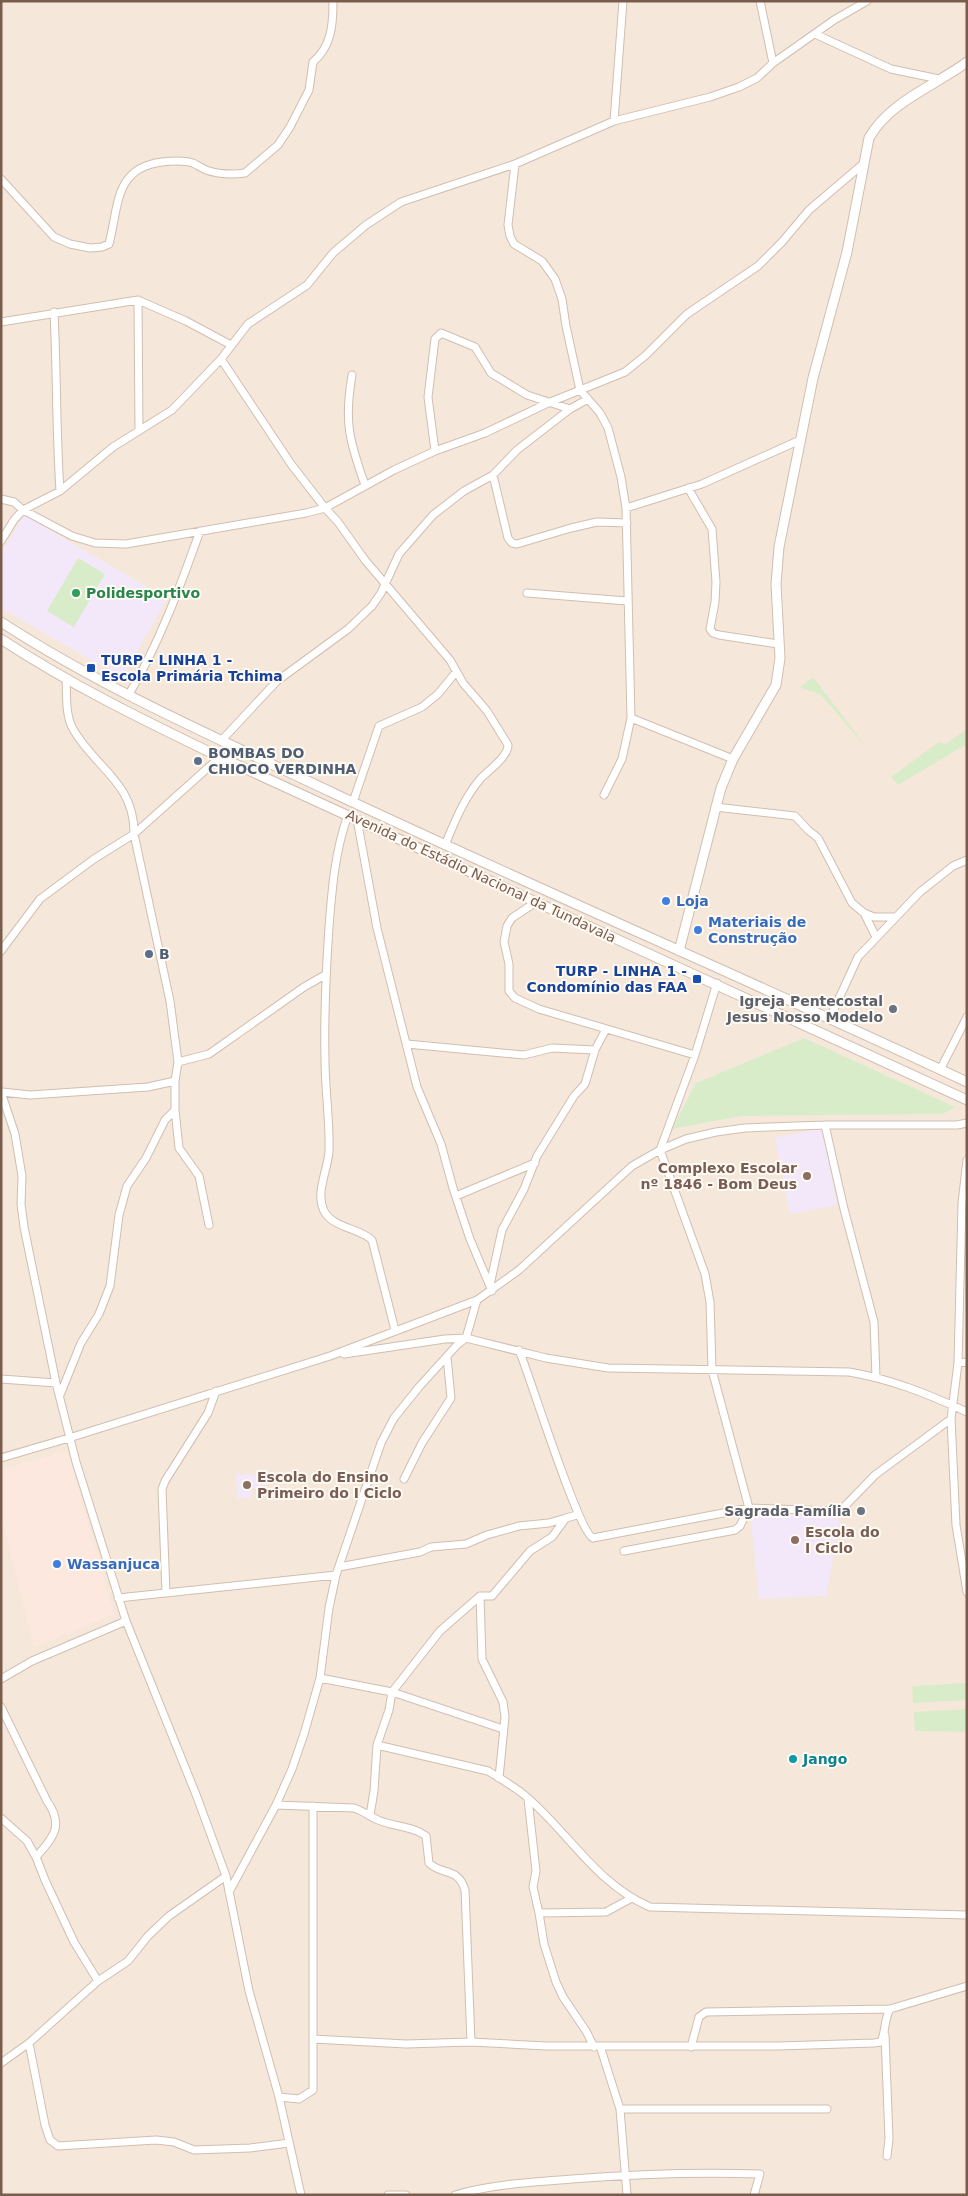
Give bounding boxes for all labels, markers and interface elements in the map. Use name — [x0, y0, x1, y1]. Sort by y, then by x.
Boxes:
place label: Polidesportivo — [86, 585, 200, 601]
marker: Polidesportivo — [70, 587, 82, 599]
place label: TURP - LINHA 1 - Escola Primária Tchima — [101, 652, 283, 684]
marker: TURP - LINHA 1 - Escola Primária Tchima — [85, 662, 97, 674]
place label: BOMBAS DO CHIOCO VERDINHA — [208, 745, 357, 777]
marker: BOMBAS DO CHIOCO VERDINHA — [192, 755, 204, 767]
street label: Avenida do Estádio Nacional da Tundavala — [343, 806, 619, 946]
place label: Loja — [676, 893, 709, 909]
marker: Loja — [660, 895, 672, 907]
place label: Materiais de Construção — [708, 914, 806, 946]
marker: Materiais de Construção — [692, 924, 704, 936]
place label: B — [159, 946, 170, 962]
marker: B — [143, 948, 155, 960]
place label: TURP - LINHA 1 - Condomínio das FAA — [527, 963, 687, 995]
marker: TURP - LINHA 1 - Condomínio das FAA — [691, 973, 703, 985]
place label: Igreja Pentecostal Jesus Nosso Modelo — [726, 993, 883, 1025]
marker: Igreja Pentecostal Jesus Nosso Modelo — [887, 1003, 899, 1015]
place label: Complexo Escolar nº 1846 - Bom Deus — [641, 1160, 797, 1192]
marker: Complexo Escolar nº 1846 - Bom Deus — [801, 1170, 813, 1182]
place label: Escola do Ensino Primeiro do I Ciclo — [257, 1469, 402, 1501]
marker: Escola do Ensino Primeiro do I Ciclo — [241, 1479, 253, 1491]
place label: Sagrada Família — [724, 1503, 851, 1519]
marker: Sagrada Família — [855, 1505, 867, 1517]
place label: Escola do I Ciclo — [805, 1524, 880, 1556]
marker: Escola do I Ciclo — [789, 1534, 801, 1546]
place label: Wassanjuca — [67, 1556, 160, 1572]
marker: Wassanjuca — [51, 1558, 63, 1570]
place label: Jango — [802, 1751, 848, 1767]
marker: Jango — [787, 1753, 799, 1765]

